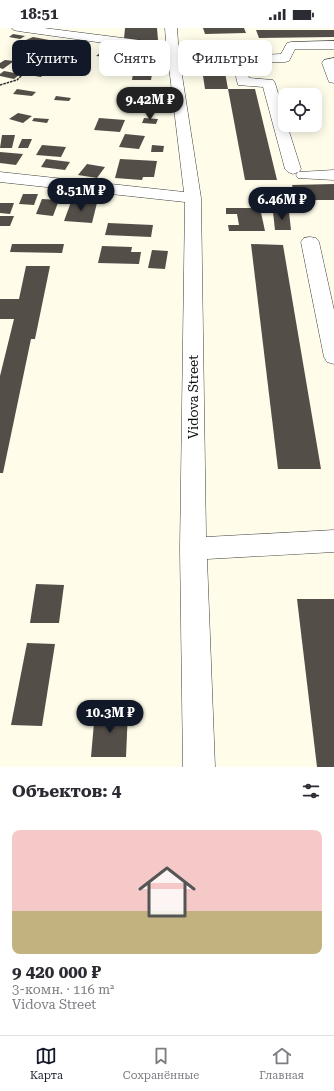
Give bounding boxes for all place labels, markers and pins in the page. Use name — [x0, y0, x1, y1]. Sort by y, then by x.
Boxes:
pin: 9.42M ₽ — [113, 87, 187, 121]
pin: 8.51M ₽ — [44, 178, 118, 212]
pin: 6.46M ₽ — [245, 187, 319, 221]
pin: 10.3M ₽ — [73, 700, 147, 734]

